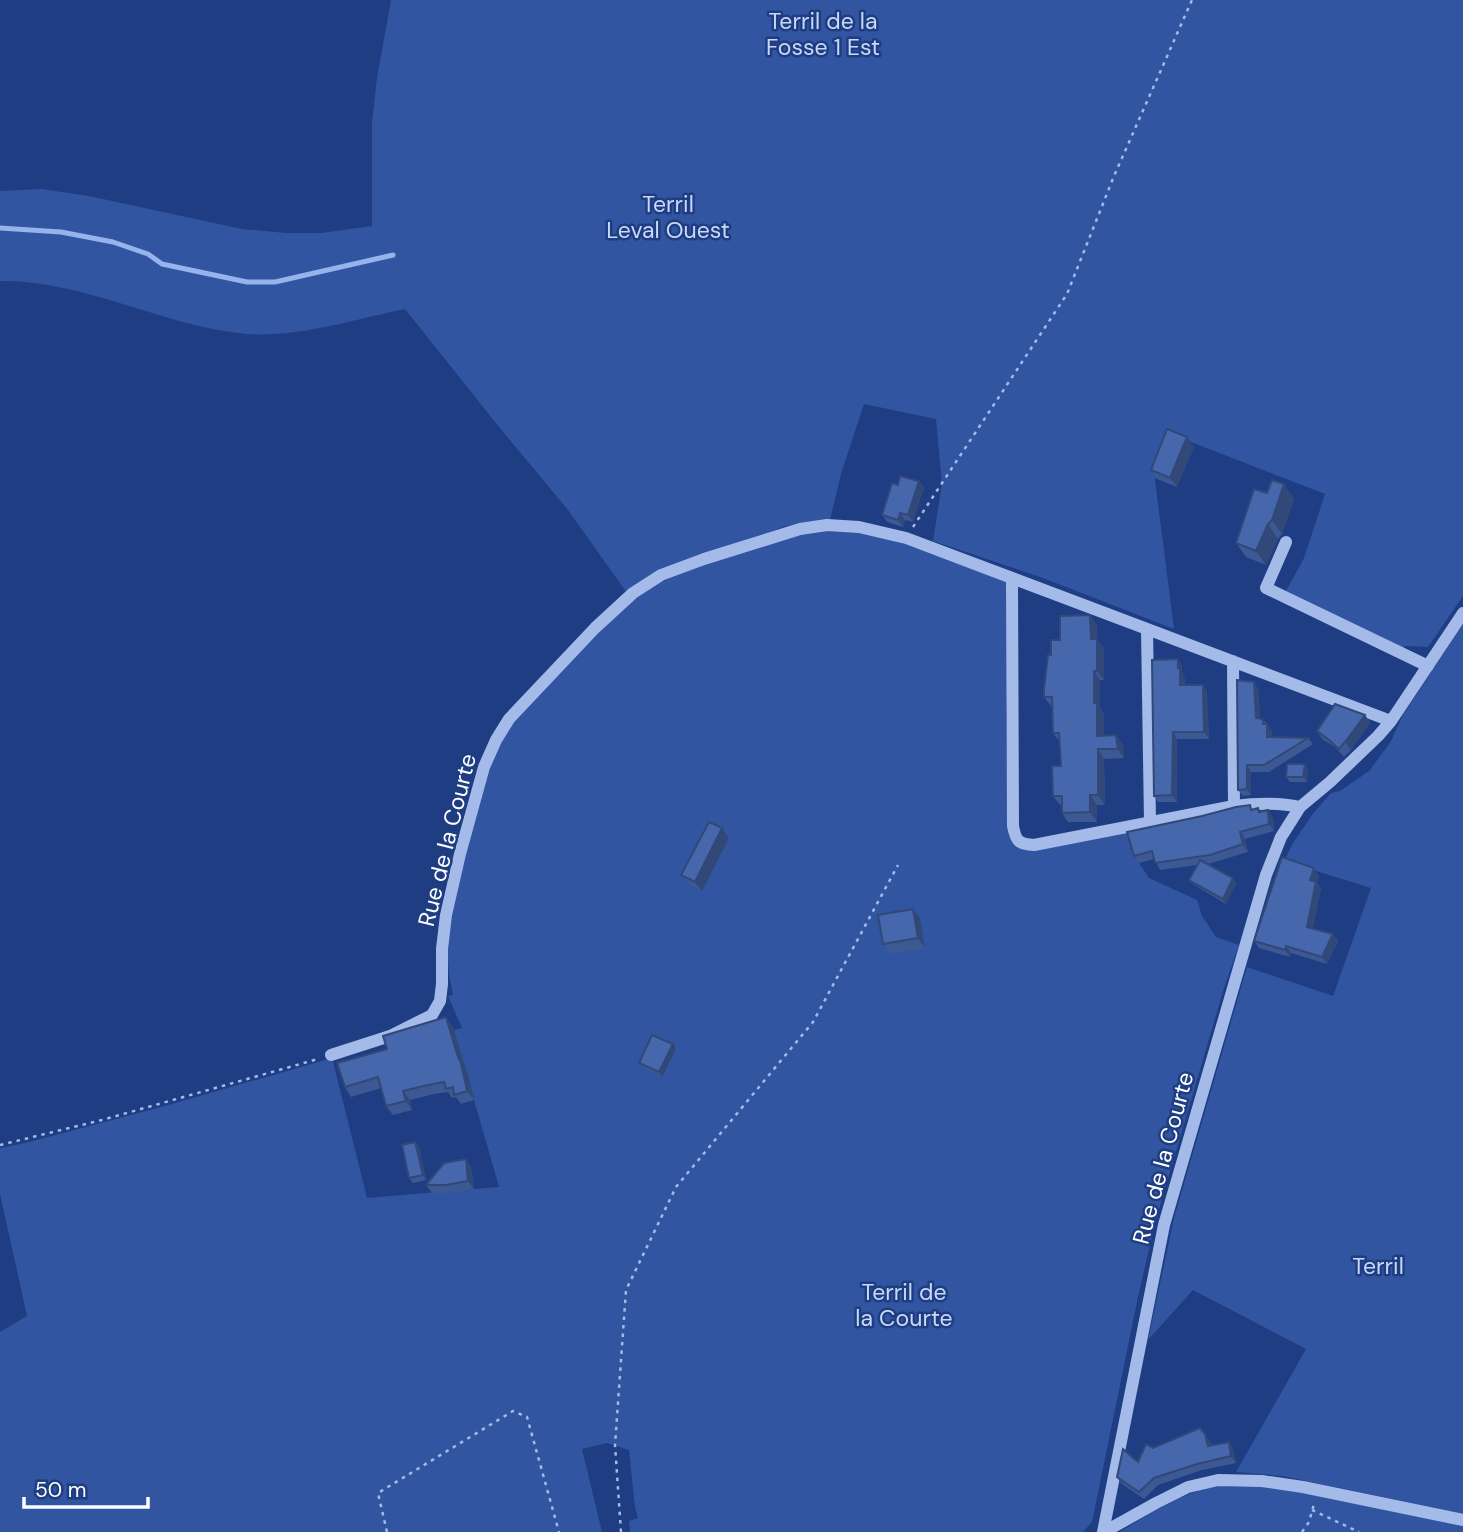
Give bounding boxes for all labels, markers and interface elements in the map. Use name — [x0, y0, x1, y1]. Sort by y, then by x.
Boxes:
park label: Terril de la Fosse 1 Est — [766, 6, 880, 62]
park label: Terril Leval Ouest — [606, 189, 730, 245]
street label: Rue de la Courte — [411, 751, 483, 929]
street label: Rue de la Courte — [1126, 1069, 1200, 1247]
park label: Terril — [1352, 1251, 1404, 1281]
park label: Terril de la Courte — [855, 1277, 953, 1333]
scale bar — [24, 1466, 149, 1510]
text: 50 m — [35, 1476, 86, 1504]

